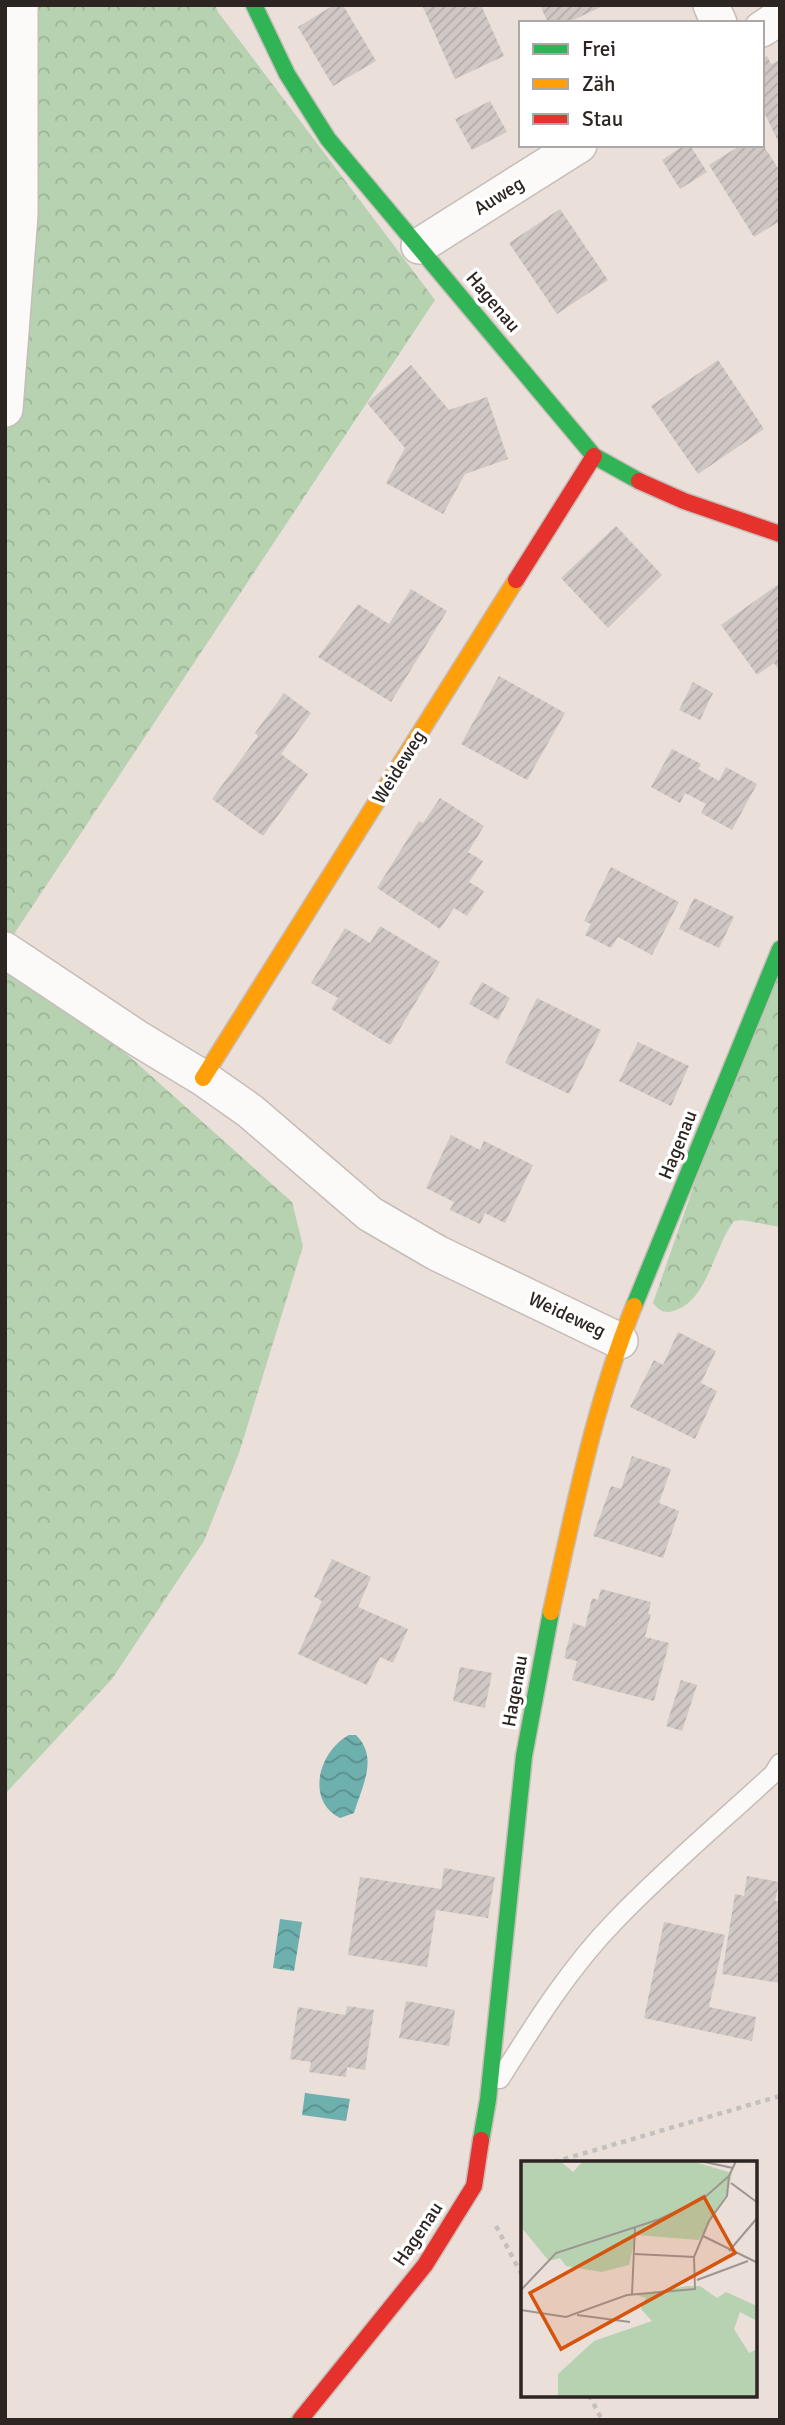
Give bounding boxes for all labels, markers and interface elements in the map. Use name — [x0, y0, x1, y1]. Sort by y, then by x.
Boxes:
legend — [519, 21, 764, 147]
text: Frei — [582, 36, 616, 62]
text: Zäh — [582, 71, 616, 97]
text: Stau — [582, 106, 623, 132]
street label: Auweg — [469, 171, 529, 221]
street label: Hagenau — [461, 267, 525, 337]
street label: Weideweg — [367, 726, 431, 808]
street label: Hagenau — [653, 1107, 703, 1183]
street label: Weideweg — [525, 1287, 609, 1343]
street label: Hagenau — [497, 1653, 533, 1729]
inset map — [521, 2161, 757, 2397]
street label: Hagenau — [388, 2197, 448, 2271]

